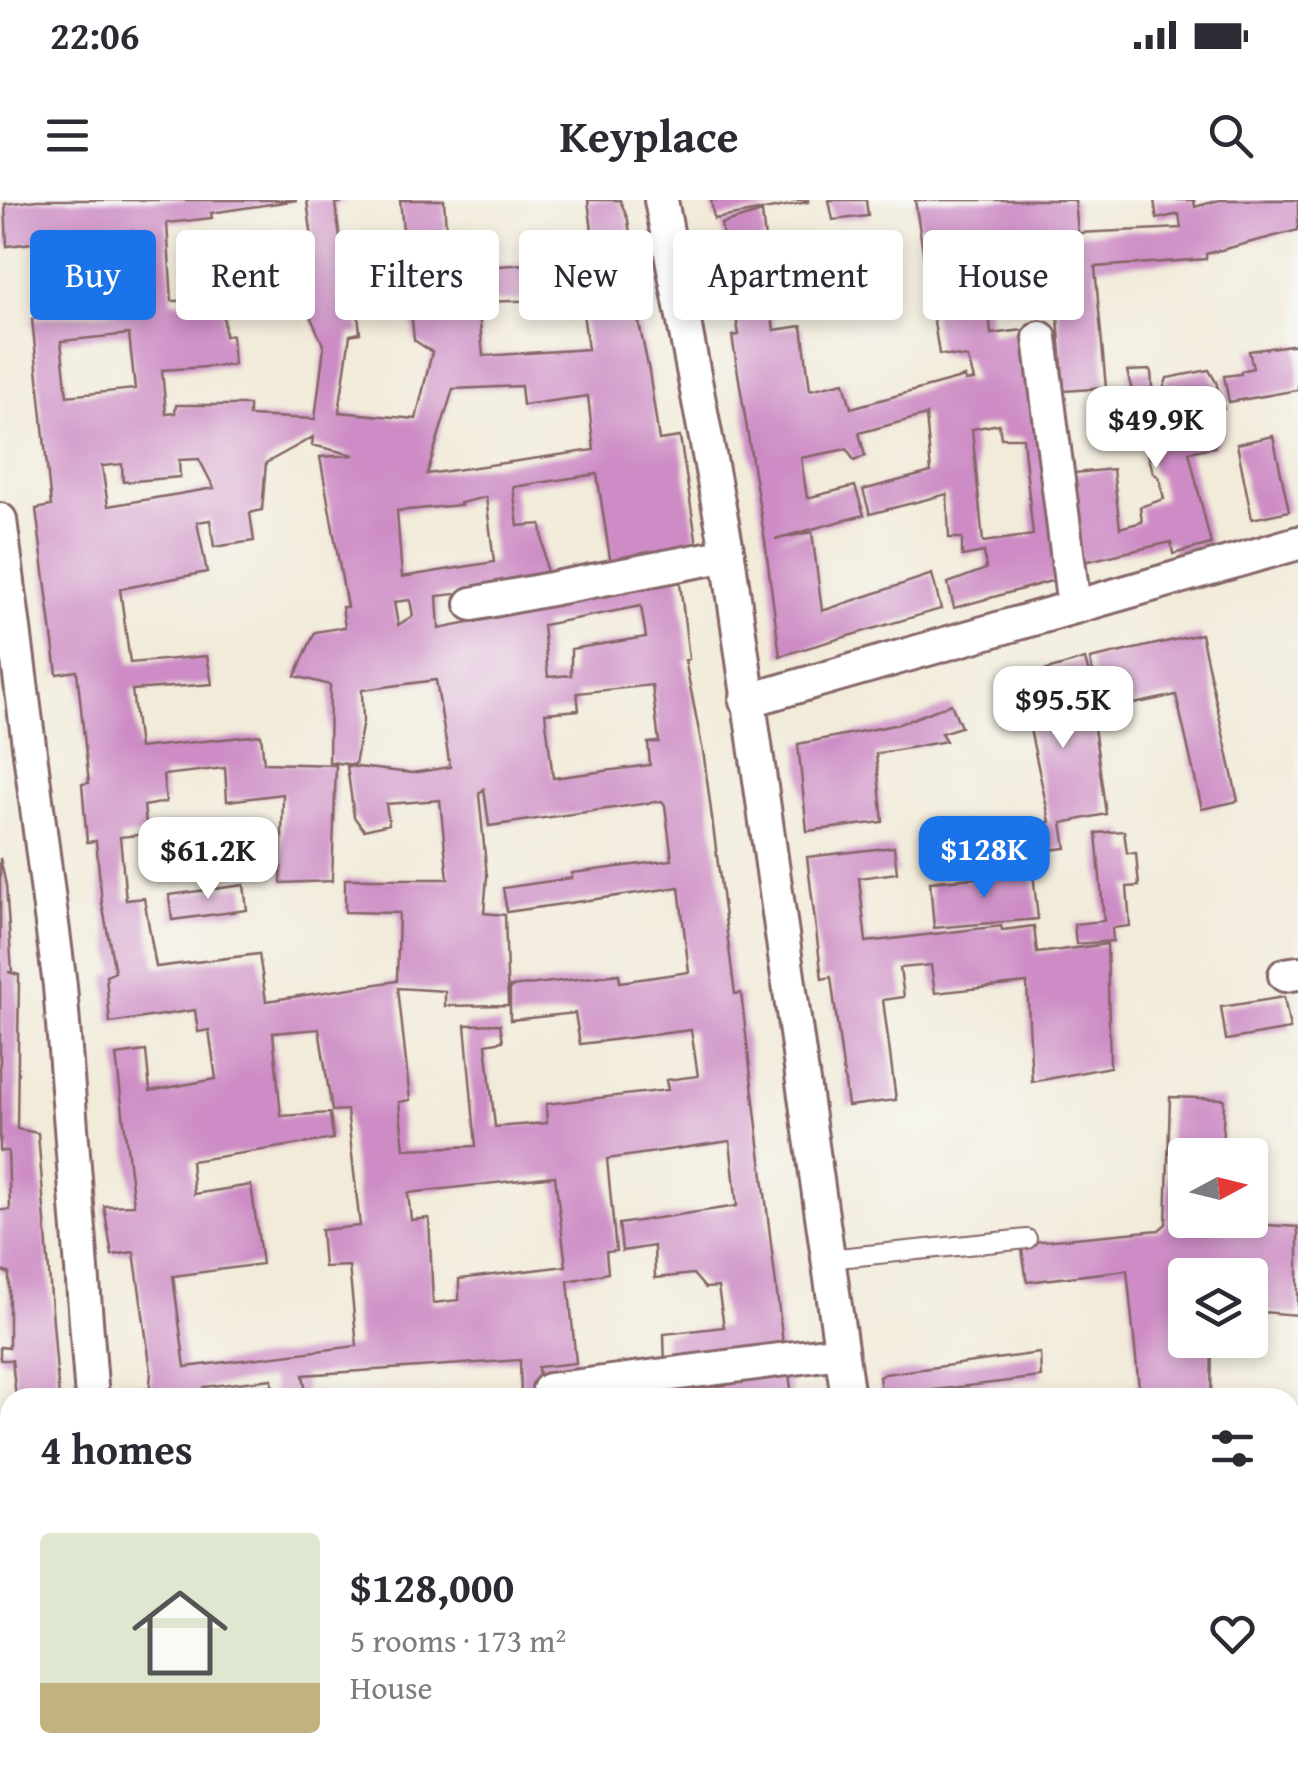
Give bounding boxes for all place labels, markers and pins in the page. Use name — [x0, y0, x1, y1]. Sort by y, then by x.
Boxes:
pin: $49.9K — [1075, 386, 1237, 471]
pin: $95.5K — [982, 666, 1144, 751]
pin: $128K — [914, 816, 1054, 901]
pin: $61.2K — [127, 817, 289, 902]

